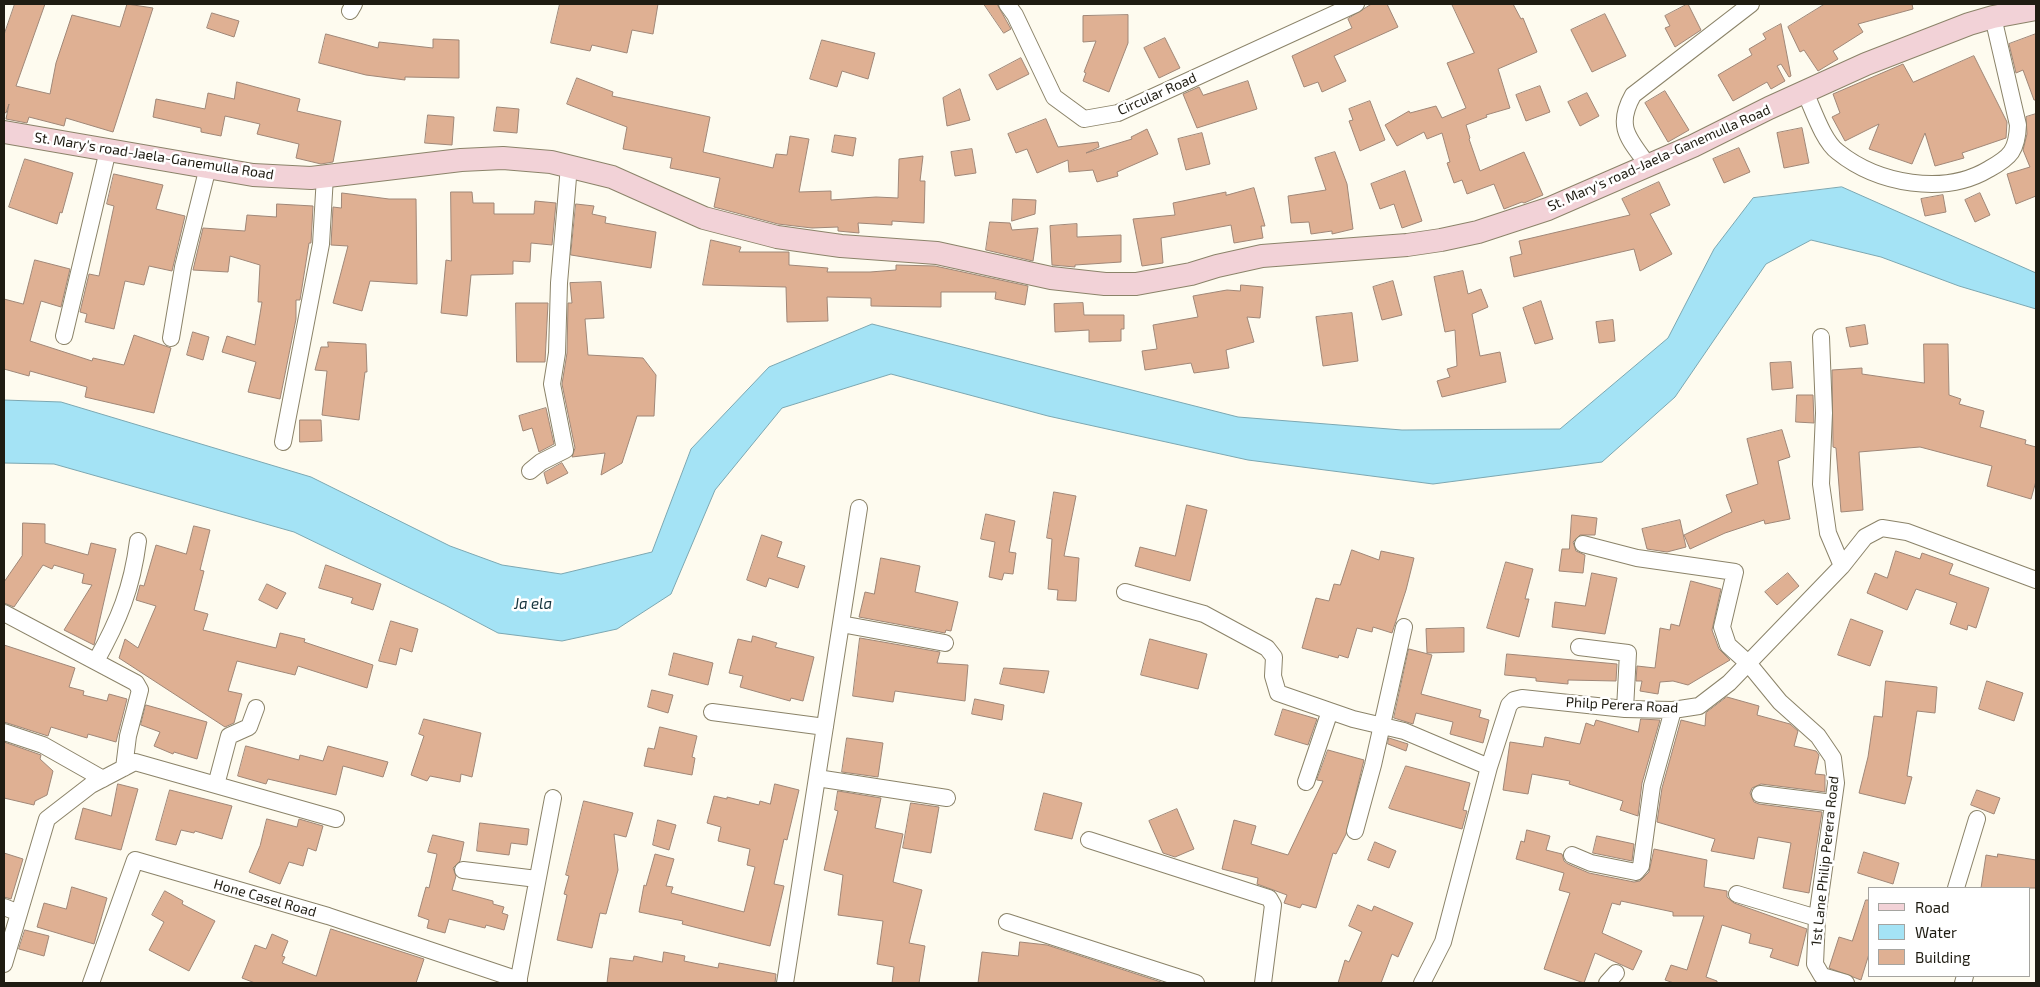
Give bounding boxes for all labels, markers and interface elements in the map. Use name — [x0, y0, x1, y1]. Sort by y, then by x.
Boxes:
street label: Circular Road — [1115, 69, 1199, 119]
street label: St. Mary's road-Jaela-Ganemulla Road — [1545, 101, 1773, 215]
street label: St. Mary's road-Jaela-Ganemulla Road — [33, 129, 275, 183]
water label: Ja ela — [514, 595, 552, 613]
street label: Philp Perera Road — [1565, 694, 1679, 716]
street label: 1st Lane Philip Perera Road — [1808, 775, 1842, 947]
street label: Hone Casel Road — [212, 875, 318, 921]
legend — [1868, 887, 2030, 977]
text: Road — [1915, 898, 1950, 916]
text: Water — [1915, 923, 1957, 941]
text: Building — [1915, 948, 1970, 966]

